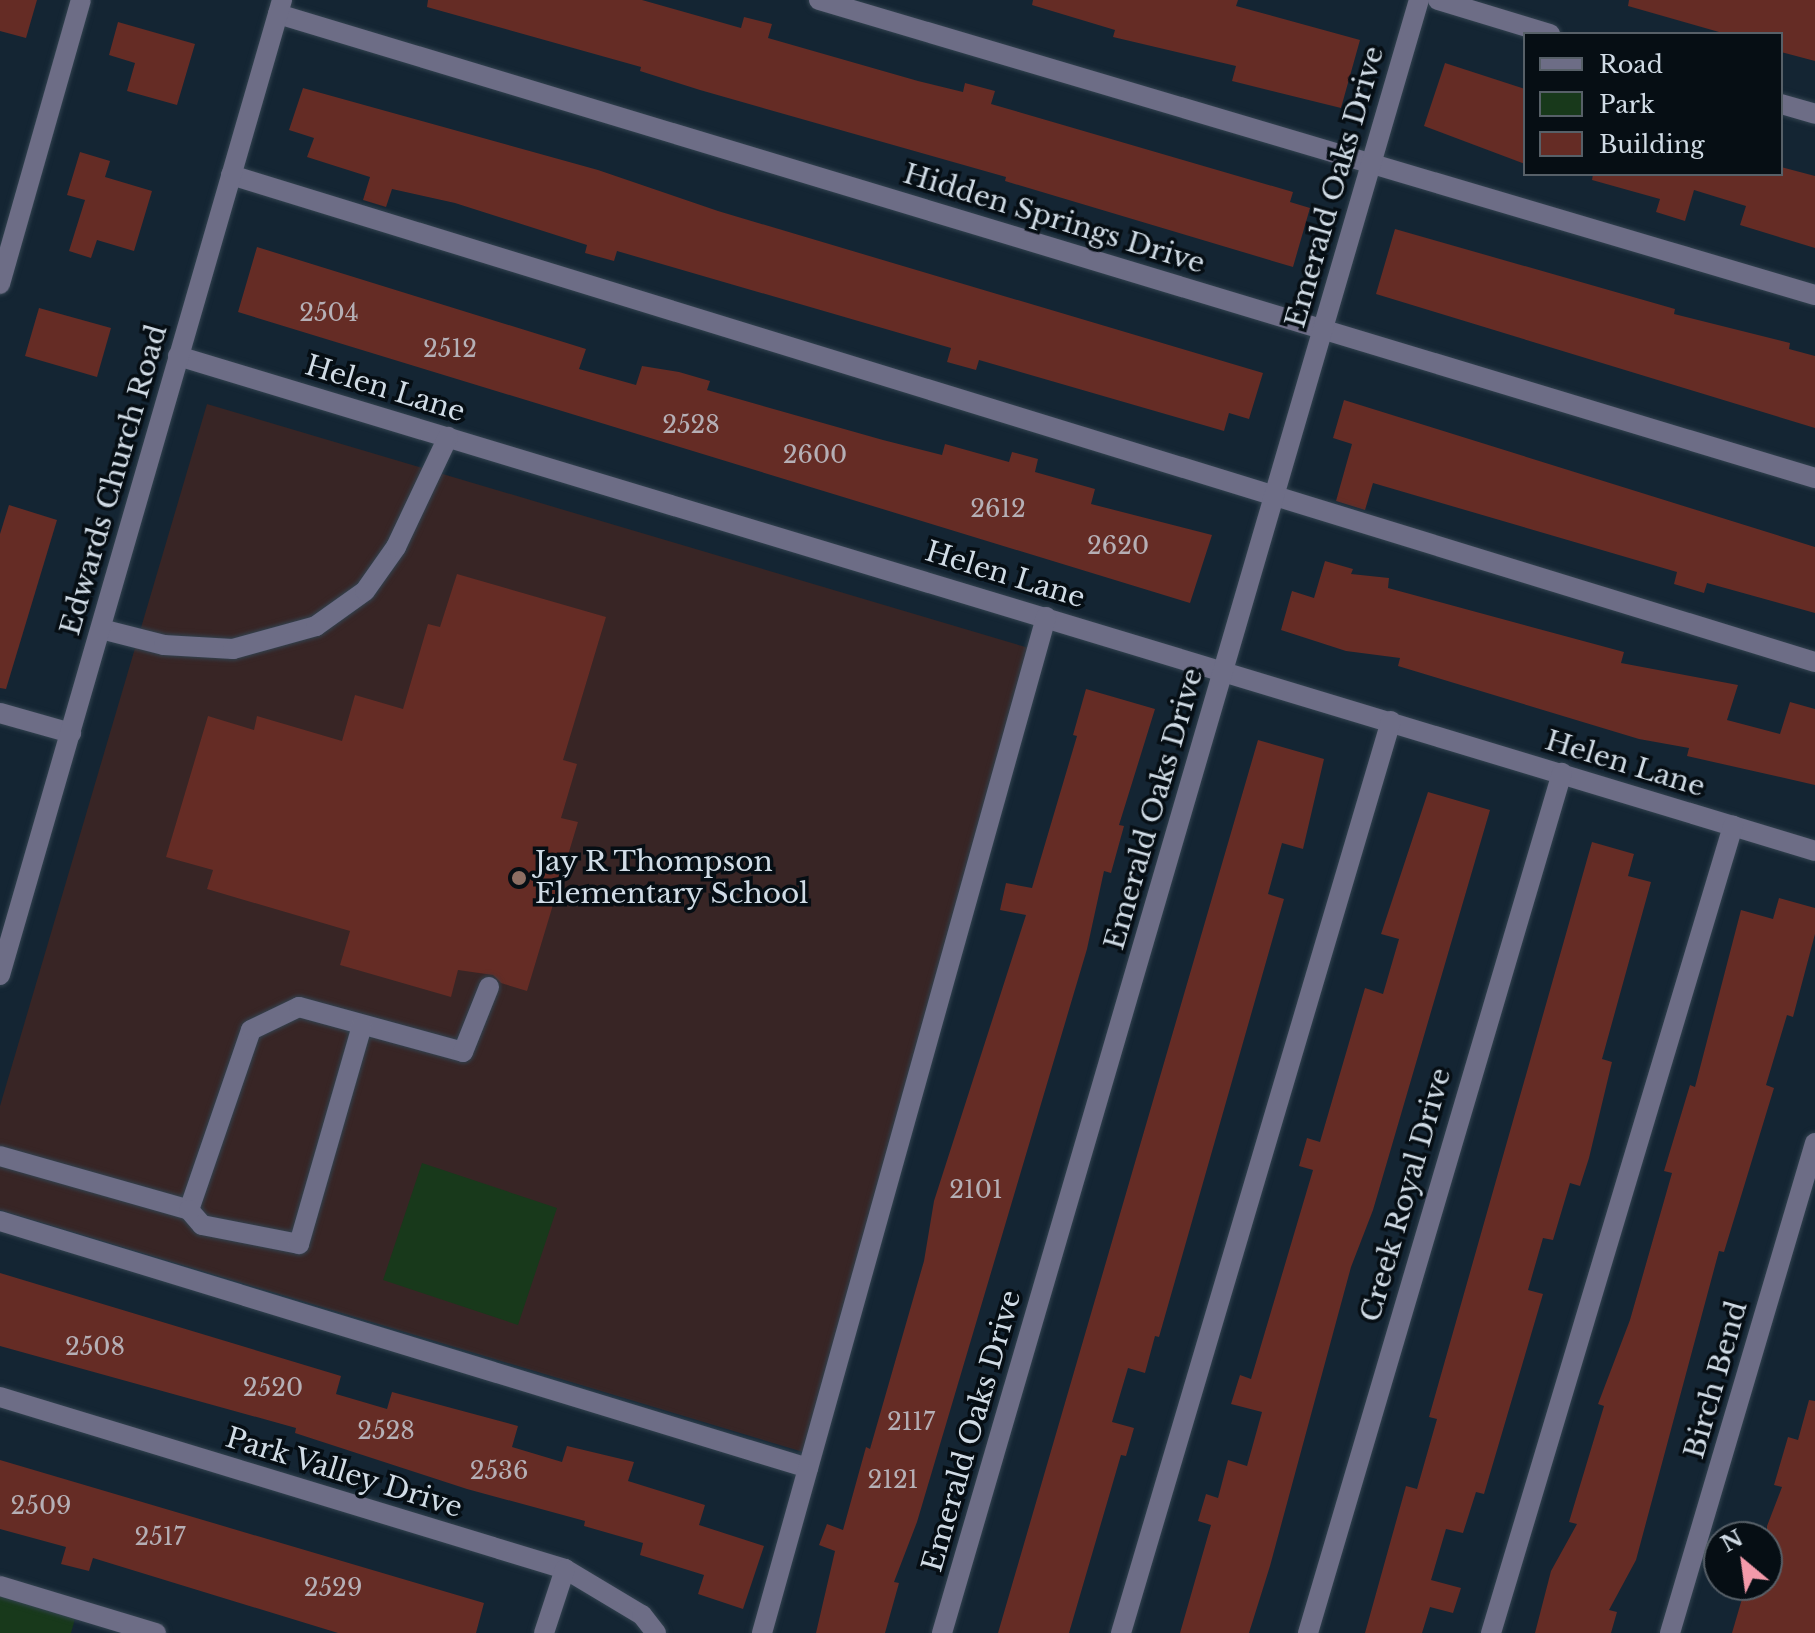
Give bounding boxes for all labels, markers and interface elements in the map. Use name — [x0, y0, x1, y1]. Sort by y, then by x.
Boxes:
legend — [1523, 32, 1783, 176]
street label: Emerald Oaks Drive — [1279, 42, 1391, 332]
text: Road — [1599, 50, 1663, 79]
text: Park — [1599, 90, 1655, 119]
text: Building — [1599, 130, 1705, 159]
street label: Hidden Springs Drive — [899, 157, 1209, 281]
house number: 2504 — [299, 299, 359, 327]
street label: Edwards Church Road — [54, 321, 174, 639]
house number: 2512 — [423, 335, 477, 363]
street label: Helen Lane — [301, 349, 469, 429]
house number: 2528 — [662, 411, 720, 439]
house number: 2600 — [783, 441, 847, 469]
house number: 2612 — [970, 495, 1026, 523]
house number: 2620 — [1087, 532, 1149, 560]
street label: Helen Lane — [921, 535, 1089, 615]
street label: Emerald Oaks Drive — [1098, 664, 1210, 954]
street label: Helen Lane — [1541, 724, 1709, 804]
place label: Jay R Thompson Elementary School — [535, 845, 809, 911]
marker: Jay R Thompson Elementary School — [510, 869, 528, 887]
street label: Creek Royal Drive — [1354, 1064, 1458, 1326]
house number: 2101 — [949, 1176, 1003, 1204]
street label: Emerald Oaks Drive — [916, 1286, 1028, 1576]
street label: Birch Bend — [1678, 1297, 1754, 1463]
house number: 2508 — [65, 1333, 125, 1361]
house number: 2520 — [243, 1374, 303, 1402]
house number: 2117 — [887, 1408, 935, 1436]
house number: 2528 — [357, 1417, 415, 1445]
street label: Park Valley Drive — [221, 1421, 467, 1525]
house number: 2536 — [470, 1457, 528, 1485]
house number: 2121 — [868, 1466, 918, 1494]
house number: 2509 — [11, 1492, 71, 1520]
north arrow — [1703, 1521, 1783, 1601]
house number: 2517 — [134, 1523, 186, 1551]
text: N — [1717, 1524, 1748, 1558]
house number: 2529 — [304, 1574, 362, 1602]

